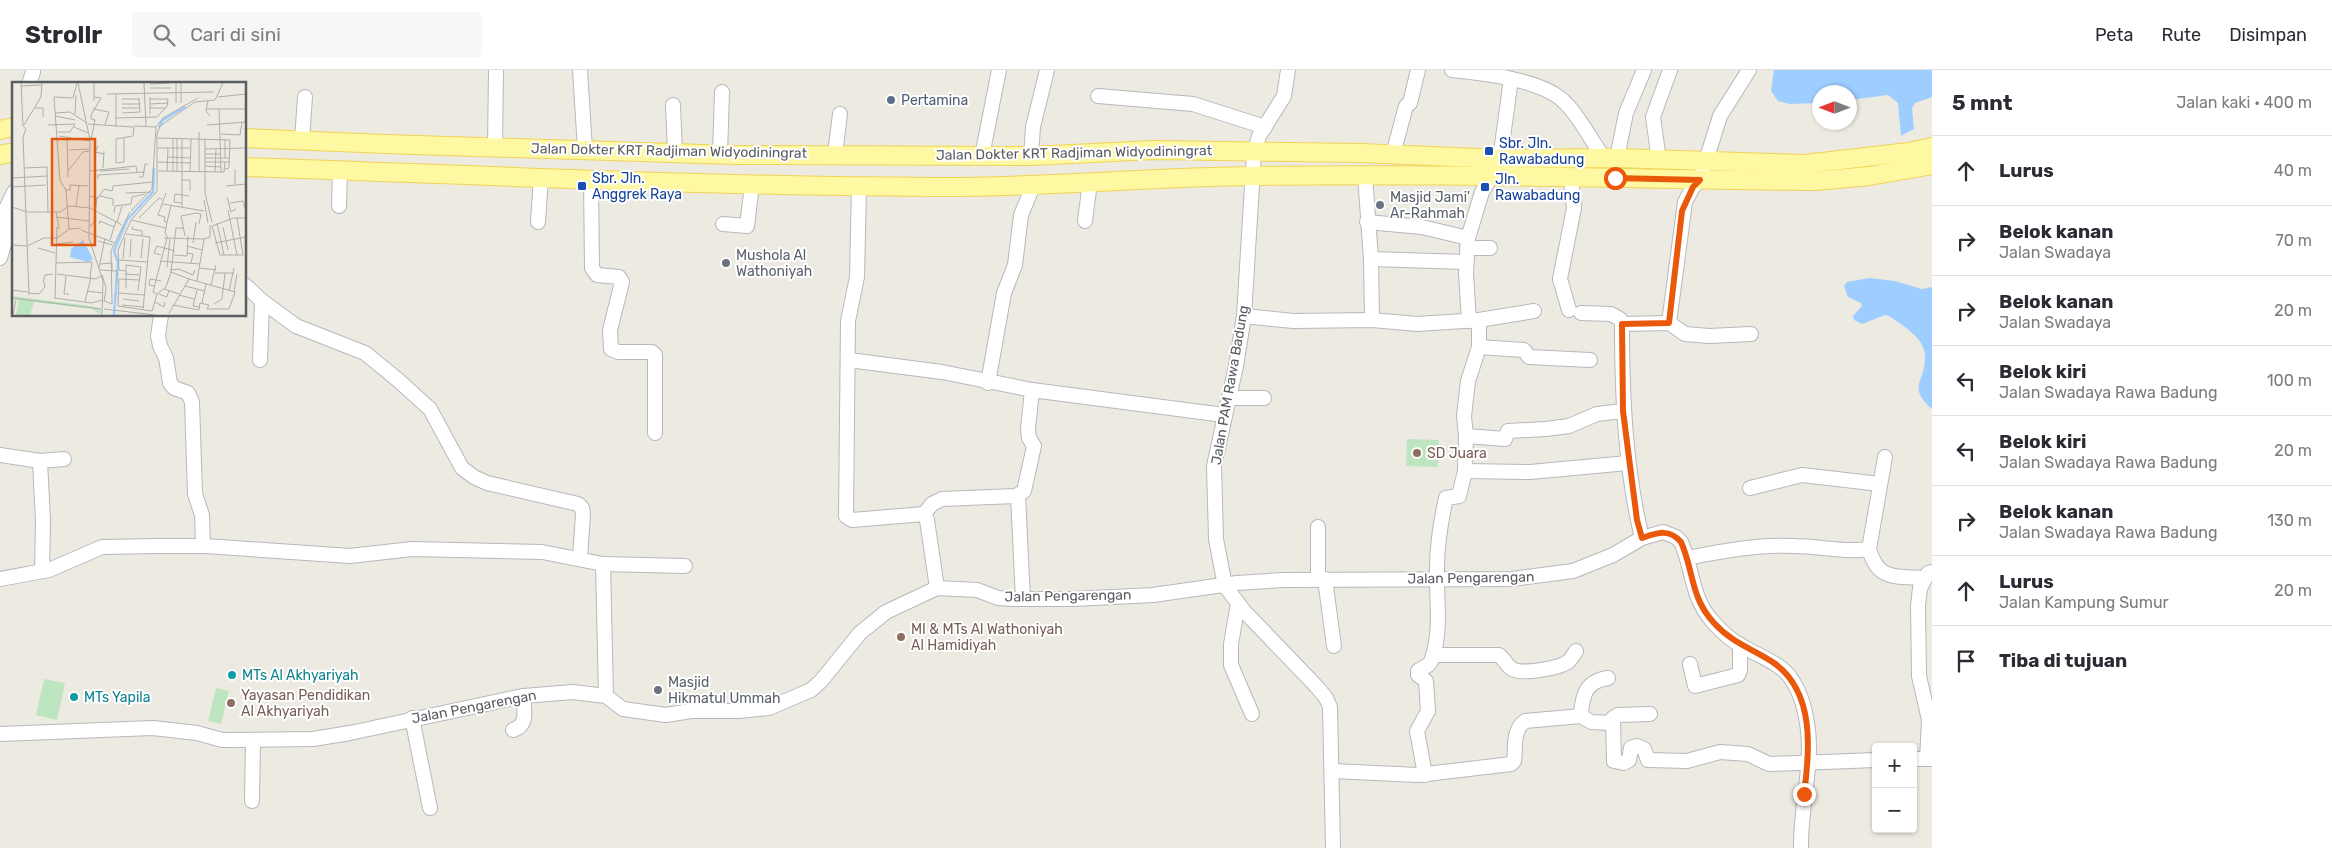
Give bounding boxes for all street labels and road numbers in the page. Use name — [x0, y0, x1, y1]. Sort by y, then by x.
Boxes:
street label: Jalan Dokter KRT Radjiman Widyodiningrat — [531, 140, 808, 162]
street label: Jalan Dokter KRT Radjiman Widyodiningrat — [936, 142, 1213, 164]
street label: Jalan PAM Rawa Badung — [1208, 304, 1252, 466]
street label: Jalan Pengarengan — [1407, 568, 1535, 588]
street label: Jalan Pengarengan — [1004, 586, 1132, 606]
street label: Jalan Pengarengan — [410, 687, 538, 727]

